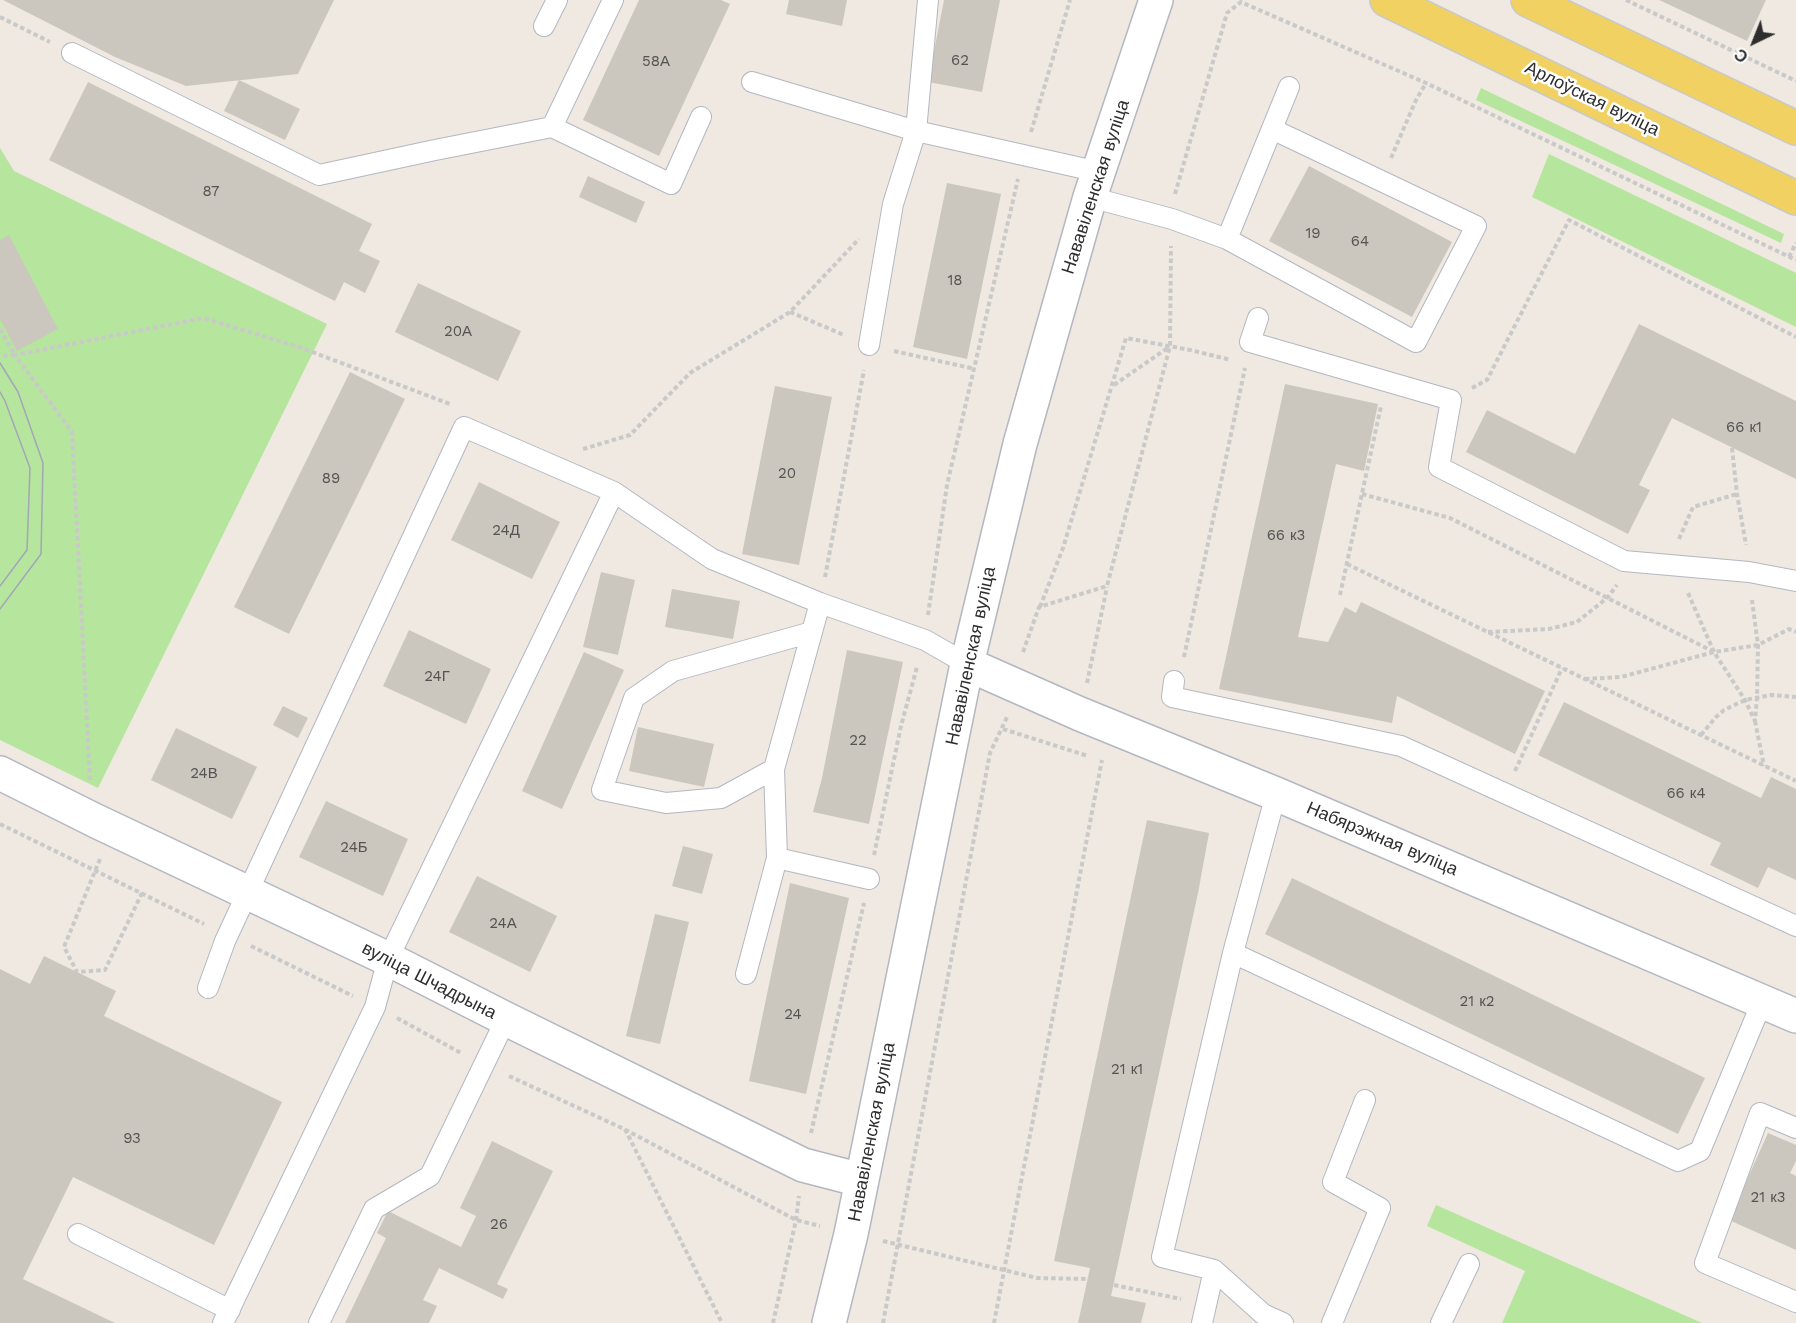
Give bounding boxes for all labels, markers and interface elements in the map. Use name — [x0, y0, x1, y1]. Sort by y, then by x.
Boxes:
north arrow — [1724, 12, 1784, 72]
text: С — [1731, 45, 1752, 66]
house number: 62 — [951, 52, 969, 70]
house number: 58А — [642, 53, 670, 71]
street label: Арлоўская вуліца — [1521, 57, 1663, 141]
street label: Нававіленская вуліца — [1058, 97, 1134, 277]
house number: 87 — [202, 183, 220, 201]
house number: 19 — [1305, 225, 1321, 243]
house number: 64 — [1351, 233, 1369, 251]
house number: 18 — [947, 272, 963, 290]
house number: 20А — [444, 323, 472, 341]
house number: 66 к1 — [1726, 419, 1762, 437]
house number: 20 — [778, 465, 796, 483]
house number: 89 — [322, 470, 340, 488]
house number: 24Д — [492, 522, 520, 540]
house number: 66 к3 — [1267, 527, 1305, 545]
street label: Нававіленская вуліца — [941, 565, 1001, 747]
house number: 24Г — [424, 668, 450, 686]
house number: 22 — [849, 732, 867, 750]
house number: 24В — [190, 765, 218, 783]
house number: 66 к4 — [1666, 785, 1706, 803]
street label: Набярэжная вуліца — [1303, 797, 1461, 881]
house number: 24Б — [340, 839, 368, 857]
house number: 24А — [489, 915, 517, 933]
street label: вуліца Шчадрына — [358, 938, 500, 1024]
house number: 21 к2 — [1459, 993, 1495, 1011]
house number: 24 — [784, 1006, 802, 1024]
street label: Нававіленская вуліца — [844, 1041, 900, 1223]
house number: 21 к1 — [1111, 1061, 1143, 1079]
house number: 93 — [123, 1130, 141, 1148]
house number: 21 к3 — [1750, 1189, 1786, 1207]
house number: 26 — [490, 1216, 508, 1234]

